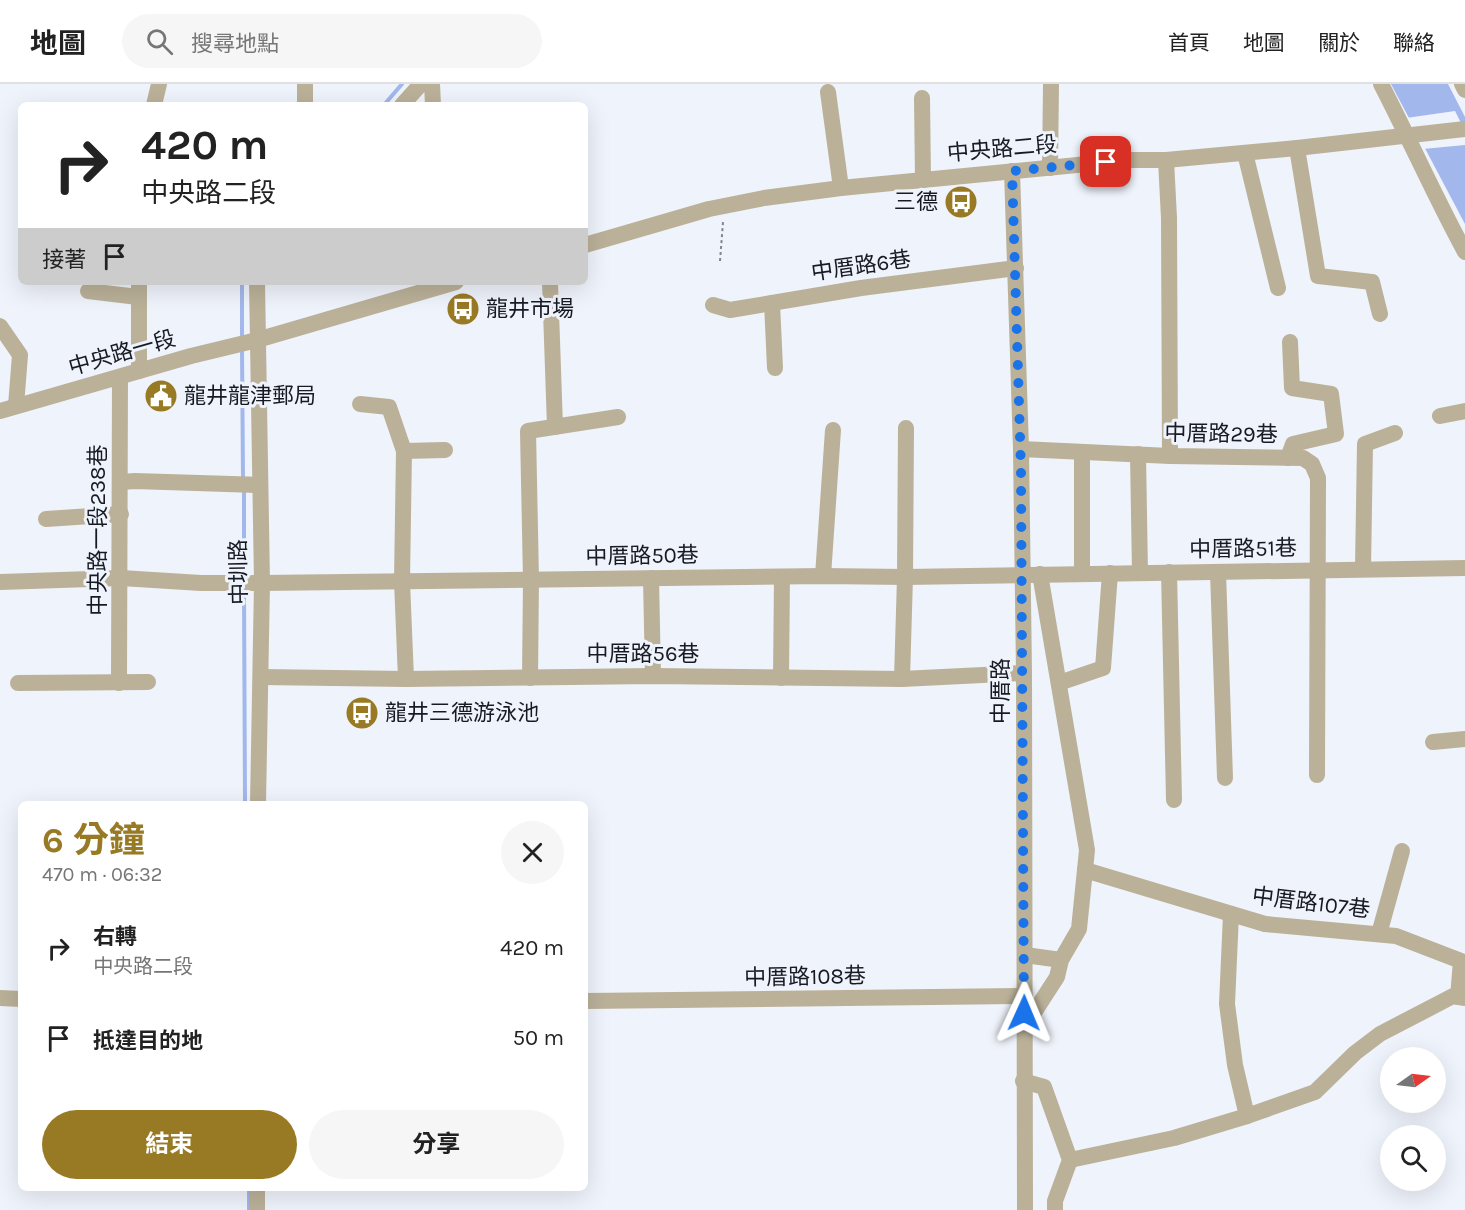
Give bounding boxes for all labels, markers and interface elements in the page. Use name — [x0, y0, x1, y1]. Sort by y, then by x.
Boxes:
search box — [122, 14, 542, 68]
icon: search — [143, 25, 176, 58]
text: 地圖 — [30, 27, 86, 60]
text: 搜尋地點 — [191, 31, 279, 57]
text: 首頁 — [1168, 31, 1210, 55]
text: 地圖 — [1243, 31, 1285, 55]
text: 關於 — [1318, 31, 1360, 55]
text: 聯絡 — [1393, 31, 1435, 55]
text: 420 m — [141, 120, 268, 170]
icon: right — [42, 126, 120, 204]
street label: 中央路二段 — [946, 131, 1058, 167]
pin — [1080, 136, 1131, 187]
icon: arrive — [1089, 145, 1122, 178]
text: 中央路二段 — [141, 177, 276, 209]
bus stop icon: 三德 — [943, 184, 979, 220]
place label: 三德 — [894, 189, 938, 215]
icon: arrive — [98, 240, 131, 273]
street label: 中厝路6巷 — [809, 246, 913, 286]
text: 接著 — [42, 247, 86, 273]
bus stop icon: 龍井市場 — [445, 291, 481, 327]
place label: 龍井市場 — [486, 296, 574, 322]
street label: 中央路一段 — [66, 325, 178, 381]
public building icon: 龍井龍津郵局 — [143, 378, 179, 414]
place label: 龍井龍津郵局 — [184, 383, 316, 409]
street label: 中厝路29巷 — [1164, 420, 1278, 448]
street label: 中央路一段238巷 — [85, 444, 111, 616]
street label: 中厝路51巷 — [1189, 535, 1297, 563]
street label: 中圳路 — [225, 539, 253, 605]
street label: 中厝路50巷 — [585, 542, 699, 570]
street label: 中厝路56巷 — [586, 641, 700, 667]
street label: 中厝路 — [988, 658, 1014, 724]
bus stop icon: 龍井三德游泳池 — [344, 695, 380, 731]
place label: 龍井三德游泳池 — [385, 700, 539, 726]
text: 6 分鐘 — [42, 819, 145, 861]
button: close — [501, 821, 564, 884]
text: 470 m · 06:32 — [42, 863, 162, 886]
street label: 中厝路107巷 — [1251, 883, 1371, 923]
text: 右轉 — [93, 924, 137, 950]
icon: right — [42, 932, 75, 965]
text: 420 m — [500, 935, 564, 961]
text: 中央路二段 — [93, 955, 193, 978]
street label: 中厝路108巷 — [744, 963, 866, 991]
position arrow — [992, 981, 1056, 1045]
icon: arrive — [42, 1022, 75, 1055]
text: 50 m — [513, 1025, 564, 1051]
text: 抵達目的地 — [93, 1028, 203, 1054]
north arrow — [1380, 1047, 1446, 1113]
map controls — [1380, 1047, 1446, 1191]
button: 結束 — [42, 1110, 297, 1179]
button: 分享 — [309, 1110, 564, 1179]
button: search — [1380, 1125, 1446, 1191]

